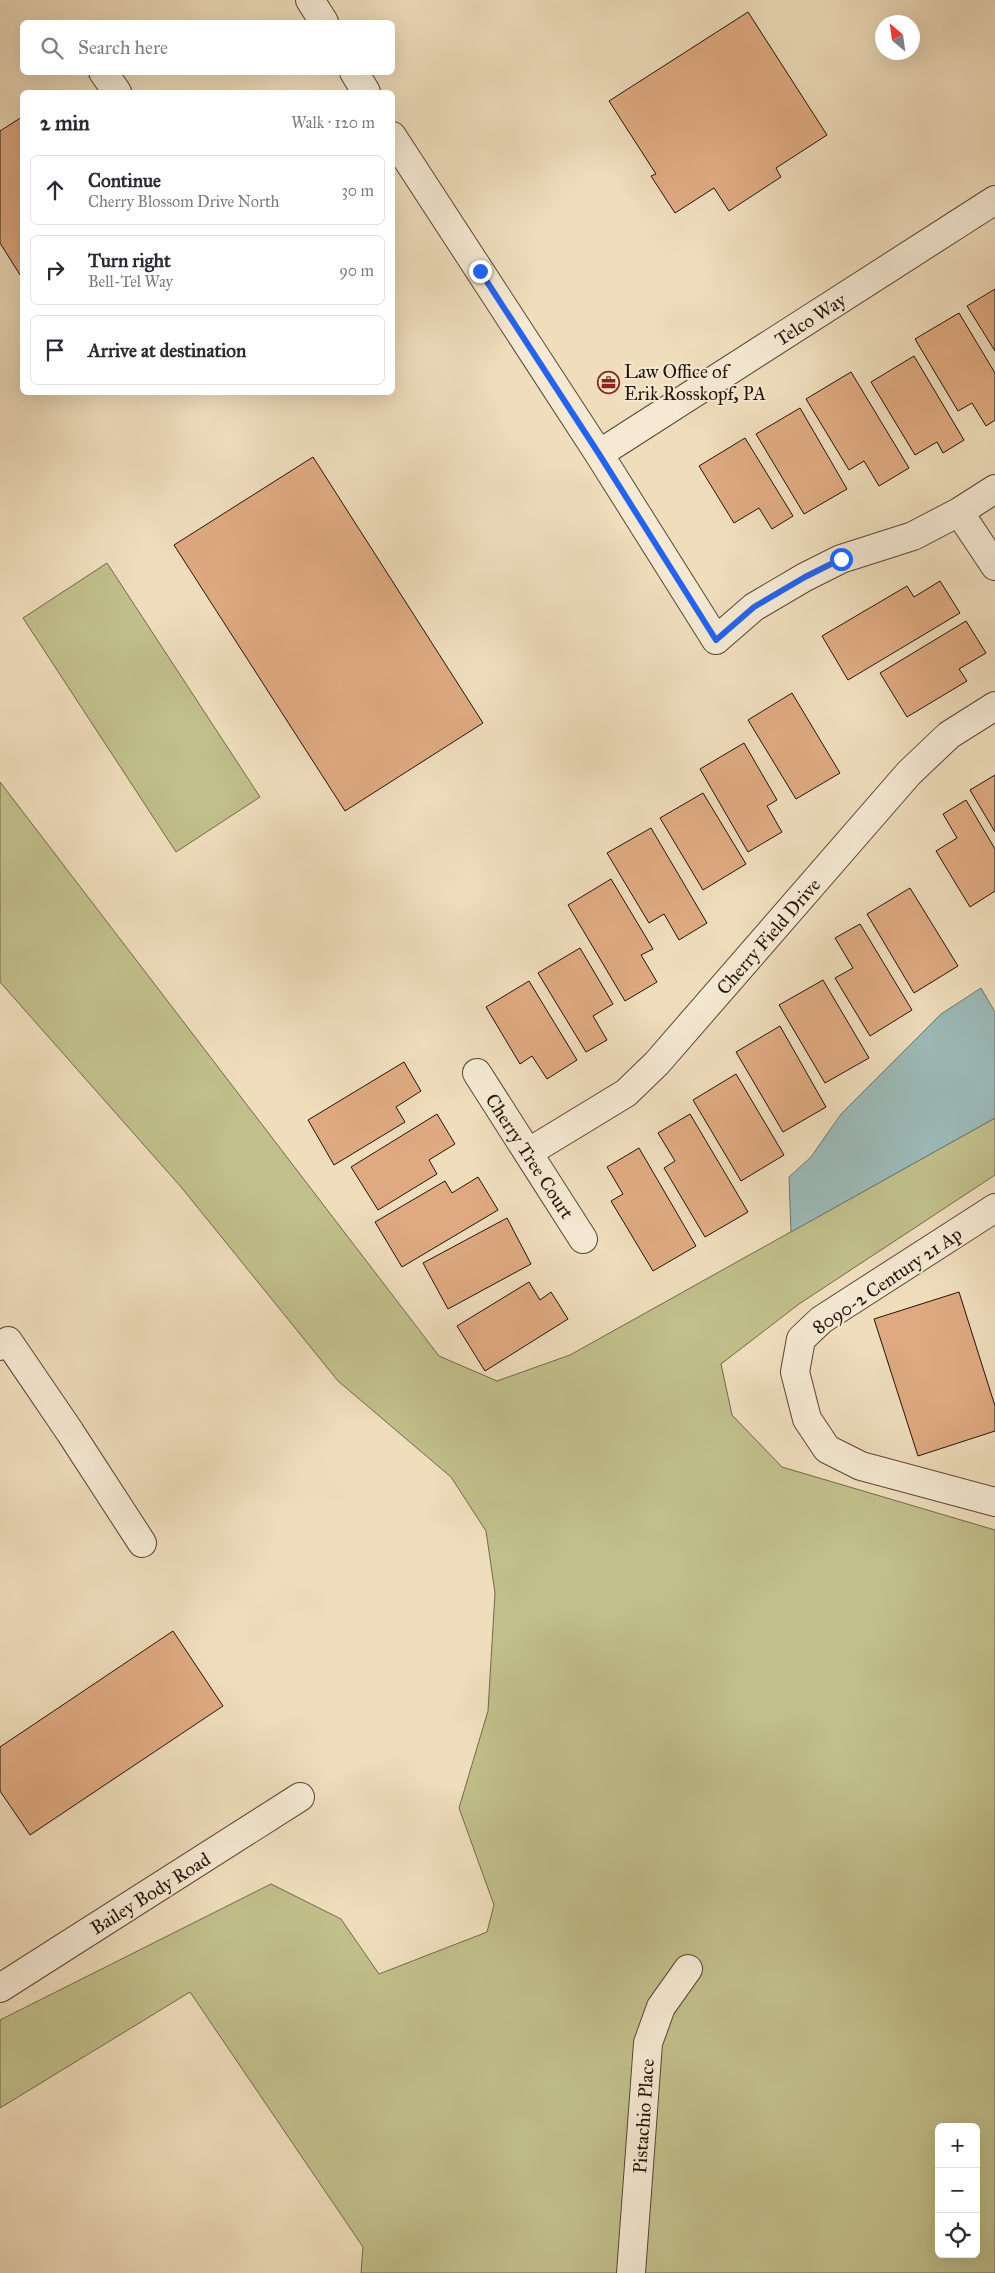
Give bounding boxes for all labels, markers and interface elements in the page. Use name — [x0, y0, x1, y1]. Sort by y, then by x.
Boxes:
north arrow — [875, 15, 920, 60]
search box — [20, 20, 395, 75]
icon: search — [38, 34, 66, 62]
text: Search here — [78, 36, 168, 59]
text: 2 min — [40, 110, 90, 136]
text: Walk · 120 m — [291, 113, 375, 132]
text: Continue — [88, 169, 161, 192]
icon: ahead — [41, 176, 69, 204]
text: 30 m — [341, 181, 374, 200]
text: Cherry Blossom Drive North — [88, 192, 280, 211]
text: Turn right — [88, 249, 171, 272]
icon: right — [41, 256, 69, 284]
route end — [469, 260, 492, 283]
text: 90 m — [339, 261, 374, 280]
text: Bell-Tel Way — [88, 272, 173, 291]
street label: Telco Way — [770, 287, 851, 351]
icon: arrive — [41, 336, 69, 364]
text: Arrive at destination — [88, 339, 246, 362]
place label: Law Office of Erik Rosskopf, PA — [624, 360, 766, 405]
office icon: Law Office of Erik Rosskopf, PA — [596, 370, 620, 394]
route start — [830, 548, 853, 571]
street label: Cherry Field Drive — [712, 873, 825, 999]
street label: Cherry Tree Court — [481, 1089, 579, 1223]
street label: 8090-2 Century 21 Ap — [808, 1222, 966, 1339]
street label: Bailey Body Road — [86, 1847, 215, 1939]
street label: Pistachio Place — [628, 2058, 659, 2174]
map controls — [935, 2123, 980, 2258]
button: + — [935, 2123, 980, 2168]
button: − — [935, 2168, 980, 2213]
button: locate — [935, 2213, 980, 2258]

